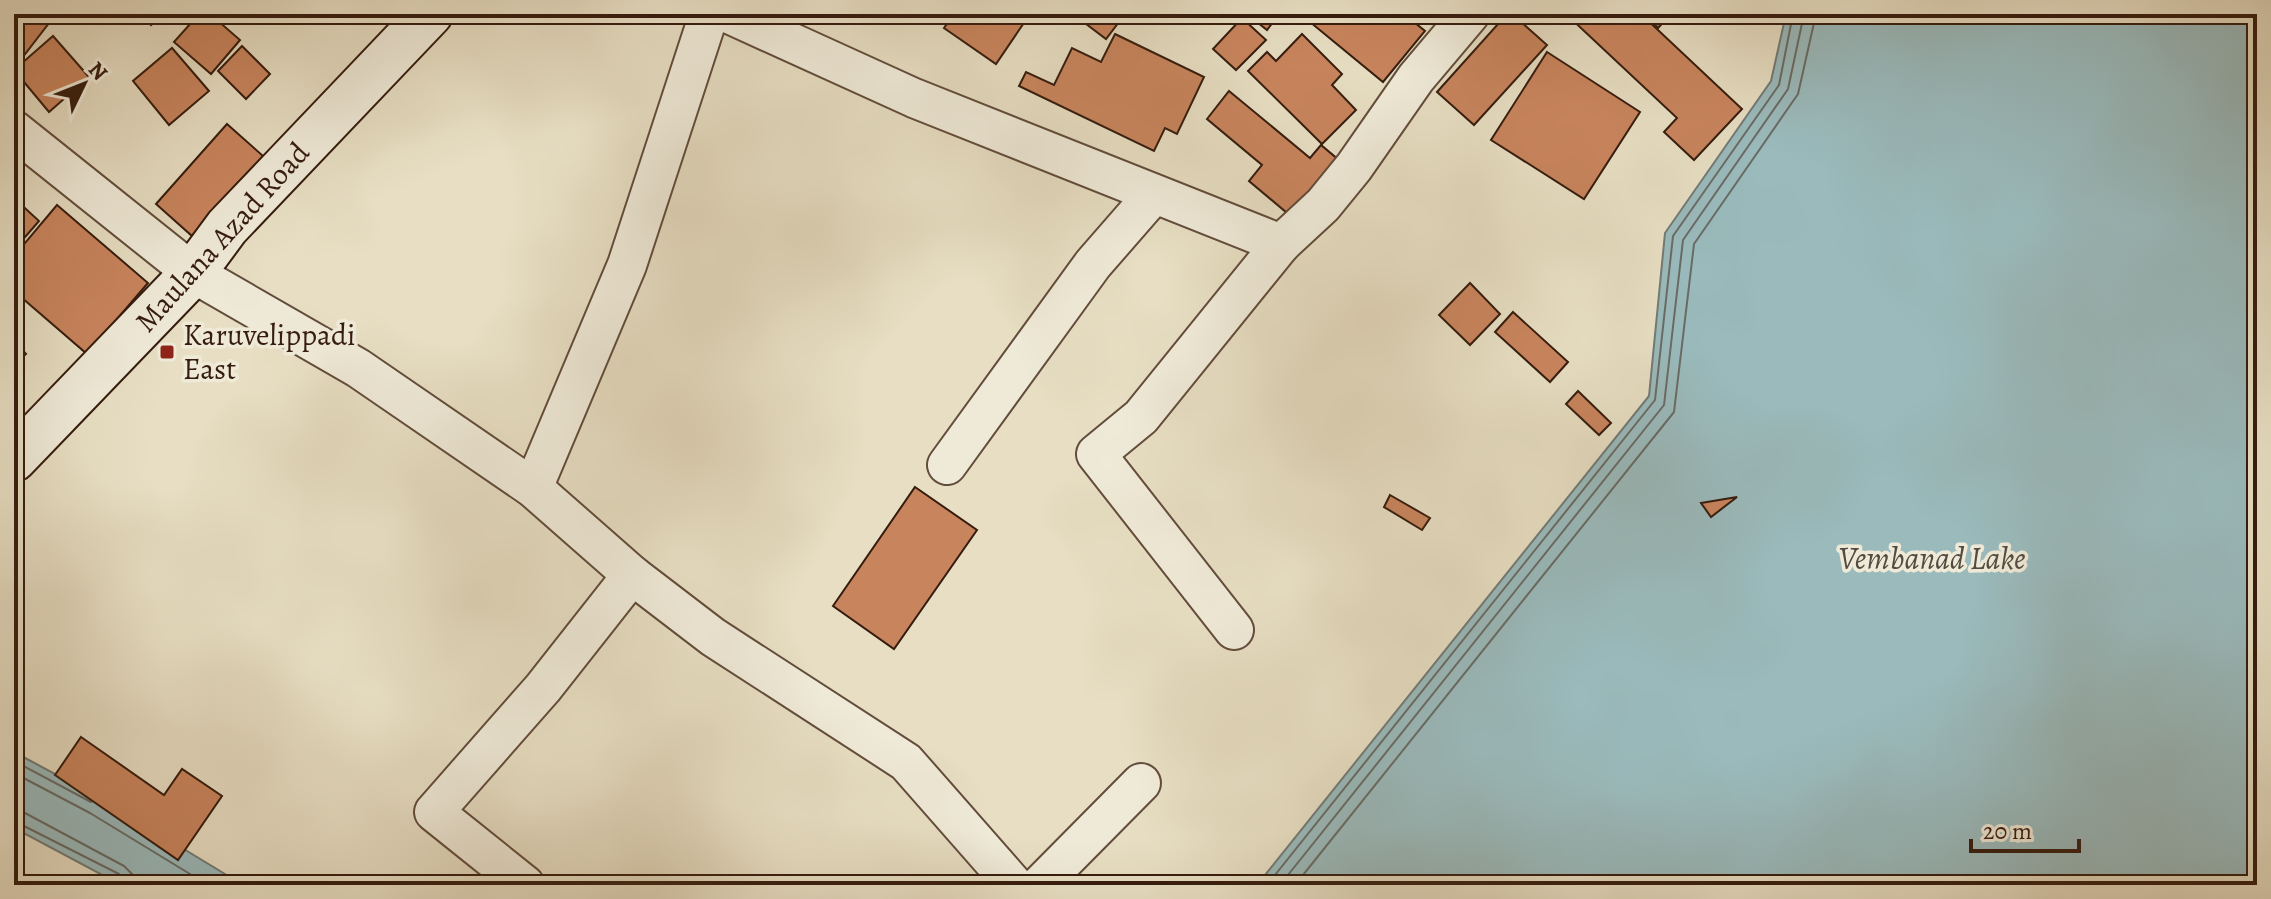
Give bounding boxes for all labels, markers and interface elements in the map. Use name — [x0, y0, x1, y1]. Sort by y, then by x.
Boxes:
north arrow — [44, 44, 124, 124]
text: N — [81, 55, 114, 87]
street label: Maulana Azad Road — [126, 133, 319, 341]
place label: Karuvelippadi East — [183, 315, 356, 389]
marker: Karuvelippadi East — [158, 343, 176, 361]
water label: Vembanad Lake — [1839, 536, 2025, 580]
scale bar — [1971, 803, 2079, 853]
text: 20 m — [1983, 815, 2032, 847]

